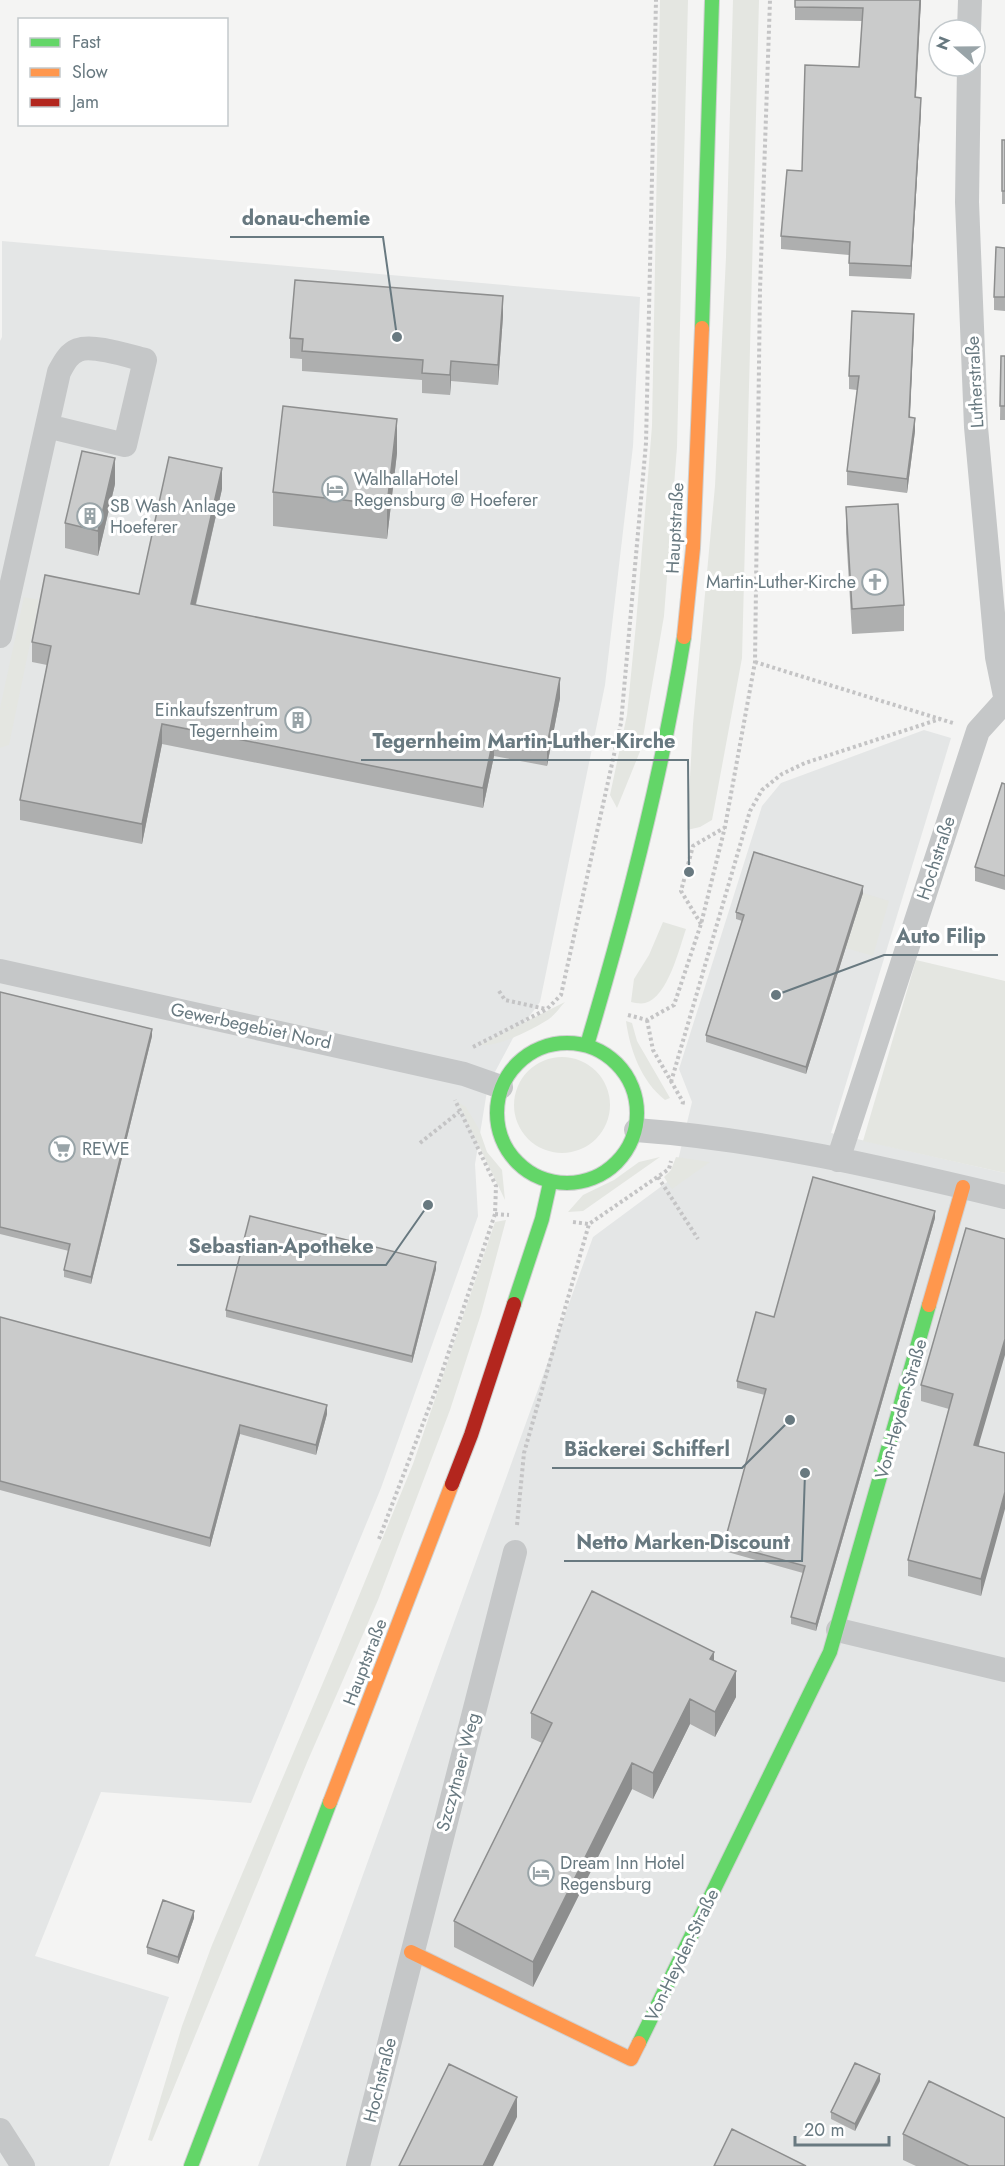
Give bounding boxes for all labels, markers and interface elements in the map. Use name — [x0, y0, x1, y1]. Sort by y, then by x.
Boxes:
legend — [18, 18, 228, 126]
north arrow — [927, 18, 987, 78]
text: Fast — [72, 29, 101, 55]
text: N — [930, 33, 956, 53]
text: Slow — [72, 59, 109, 85]
text: Jam — [70, 89, 99, 115]
callout: donau-chemie — [230, 199, 383, 237]
text: donau-chemie — [242, 204, 370, 233]
street label: Lutherstraße — [960, 335, 990, 429]
place label: WalhallaHotel Regensburg @ Hoeferer — [354, 466, 539, 513]
hotel icon: WalhallaHotel Regensburg @ Hoeferer — [320, 474, 350, 504]
street label: Hauptstraße — [660, 482, 690, 574]
place label: SB Wash Anlage Hoeferer — [110, 493, 236, 540]
building icon: SB Wash Anlage Hoeferer — [75, 501, 105, 531]
church icon: Martin-Luther-Kirche — [860, 567, 890, 597]
place label: Martin-Luther-Kirche — [706, 569, 856, 595]
place label: Einkaufszentrum Tegernheim — [155, 697, 278, 744]
building icon: Einkaufszentrum Tegernheim — [283, 705, 313, 735]
callout: Tegernheim Martin-Luther-Kirche — [361, 722, 688, 760]
text: Tegernheim Martin-Luther-Kirche — [372, 727, 676, 756]
street label: Hochstraße — [910, 813, 962, 903]
callout: Auto Filip — [884, 917, 998, 955]
text: Auto Filip — [895, 922, 986, 951]
street label: Gewerbegebiet Nord — [168, 996, 334, 1056]
supermarket icon: REWE — [47, 1134, 77, 1164]
place label: REWE — [82, 1136, 130, 1162]
callout: Sebastian-Apotheke — [177, 1227, 386, 1265]
text: Sebastian-Apotheke — [188, 1232, 374, 1261]
street label: Von-Heyden-Straße — [869, 1336, 933, 1482]
callout: Bäckerei Schifferl — [552, 1430, 742, 1468]
text: Bäckerei Schifferl — [564, 1435, 730, 1464]
callout: Netto Marken-Discount — [564, 1523, 802, 1561]
text: Netto Marken-Discount — [576, 1528, 790, 1557]
street label: Hauptstraße — [336, 1615, 394, 1709]
street label: Szczytnaer Weg — [430, 1710, 486, 1834]
place label: Dream Inn Hotel Regensburg — [560, 1850, 685, 1897]
hotel icon: Dream Inn Hotel Regensburg — [526, 1858, 556, 1888]
street label: Von-Heyden-Straße — [639, 1884, 725, 2026]
street label: Hochstraße — [357, 2035, 403, 2125]
scale bar — [795, 2109, 890, 2147]
text: 20 m — [804, 2117, 844, 2143]

